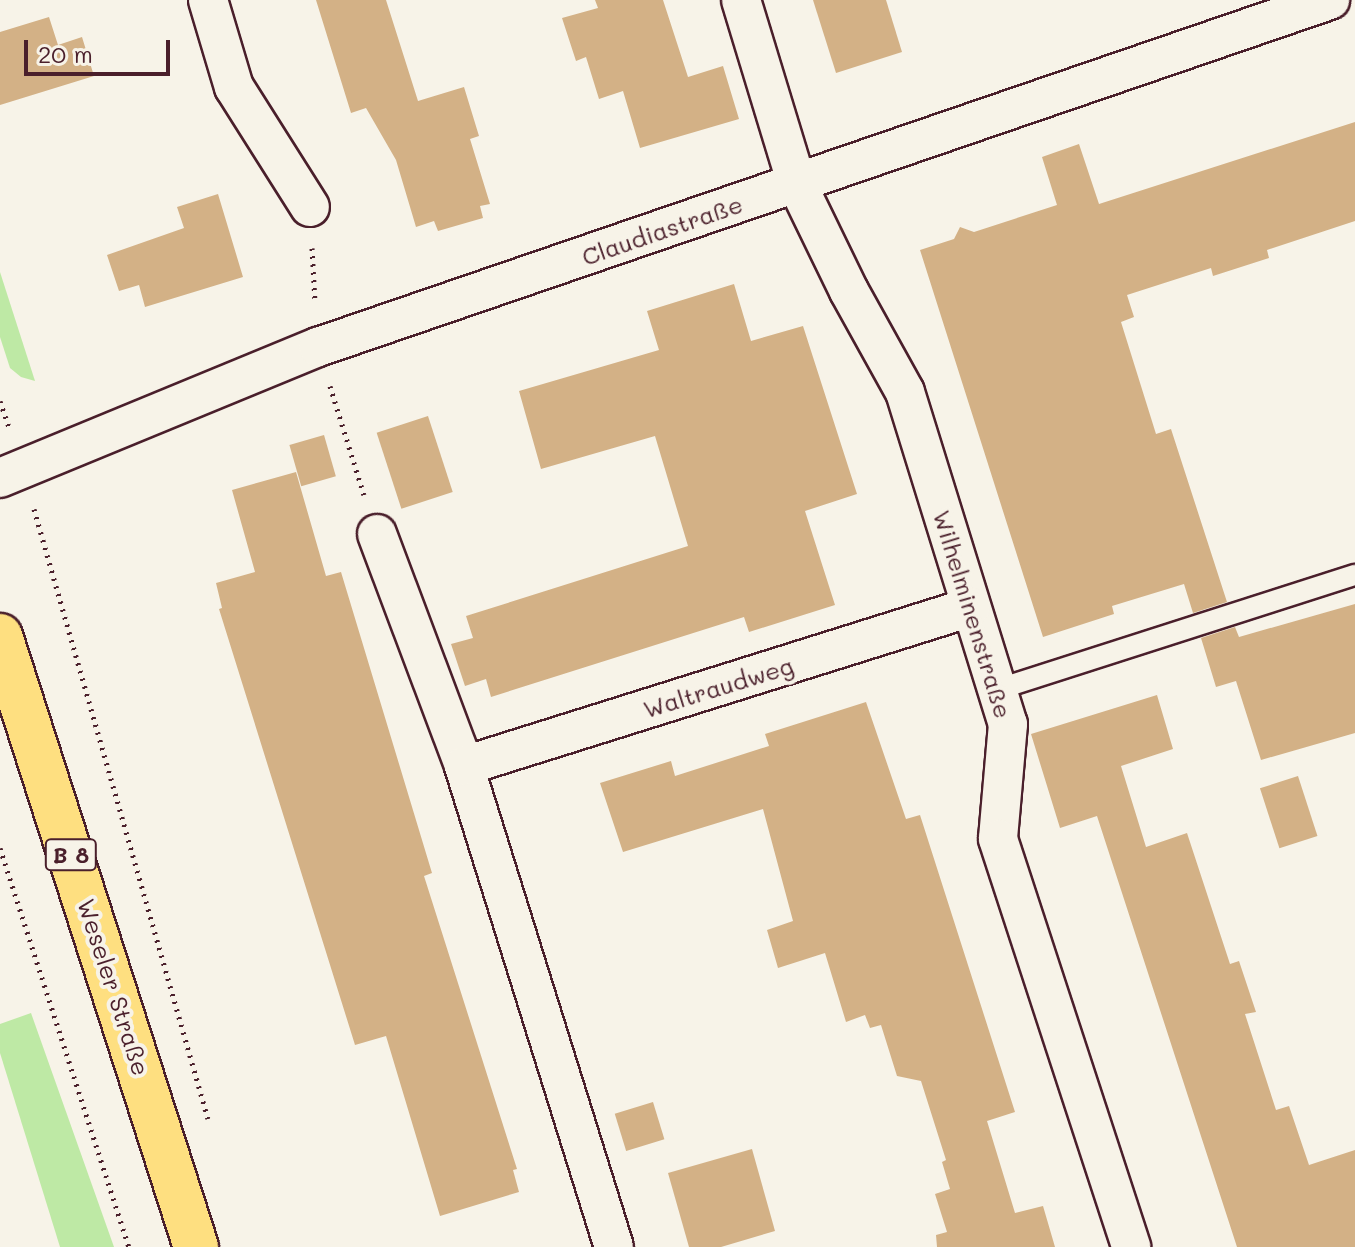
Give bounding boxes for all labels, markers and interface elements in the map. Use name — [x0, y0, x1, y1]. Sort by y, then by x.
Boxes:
scale bar — [28, 24, 174, 74]
text: 20 m — [38, 38, 93, 69]
street label: Claudiastraße — [578, 189, 746, 271]
street label: Wilhelminenstraße — [928, 506, 1018, 722]
street label: Waltraudweg — [640, 651, 796, 723]
road number: B 8 — [43, 837, 99, 873]
street label: Weseler Straße — [72, 895, 156, 1079]

